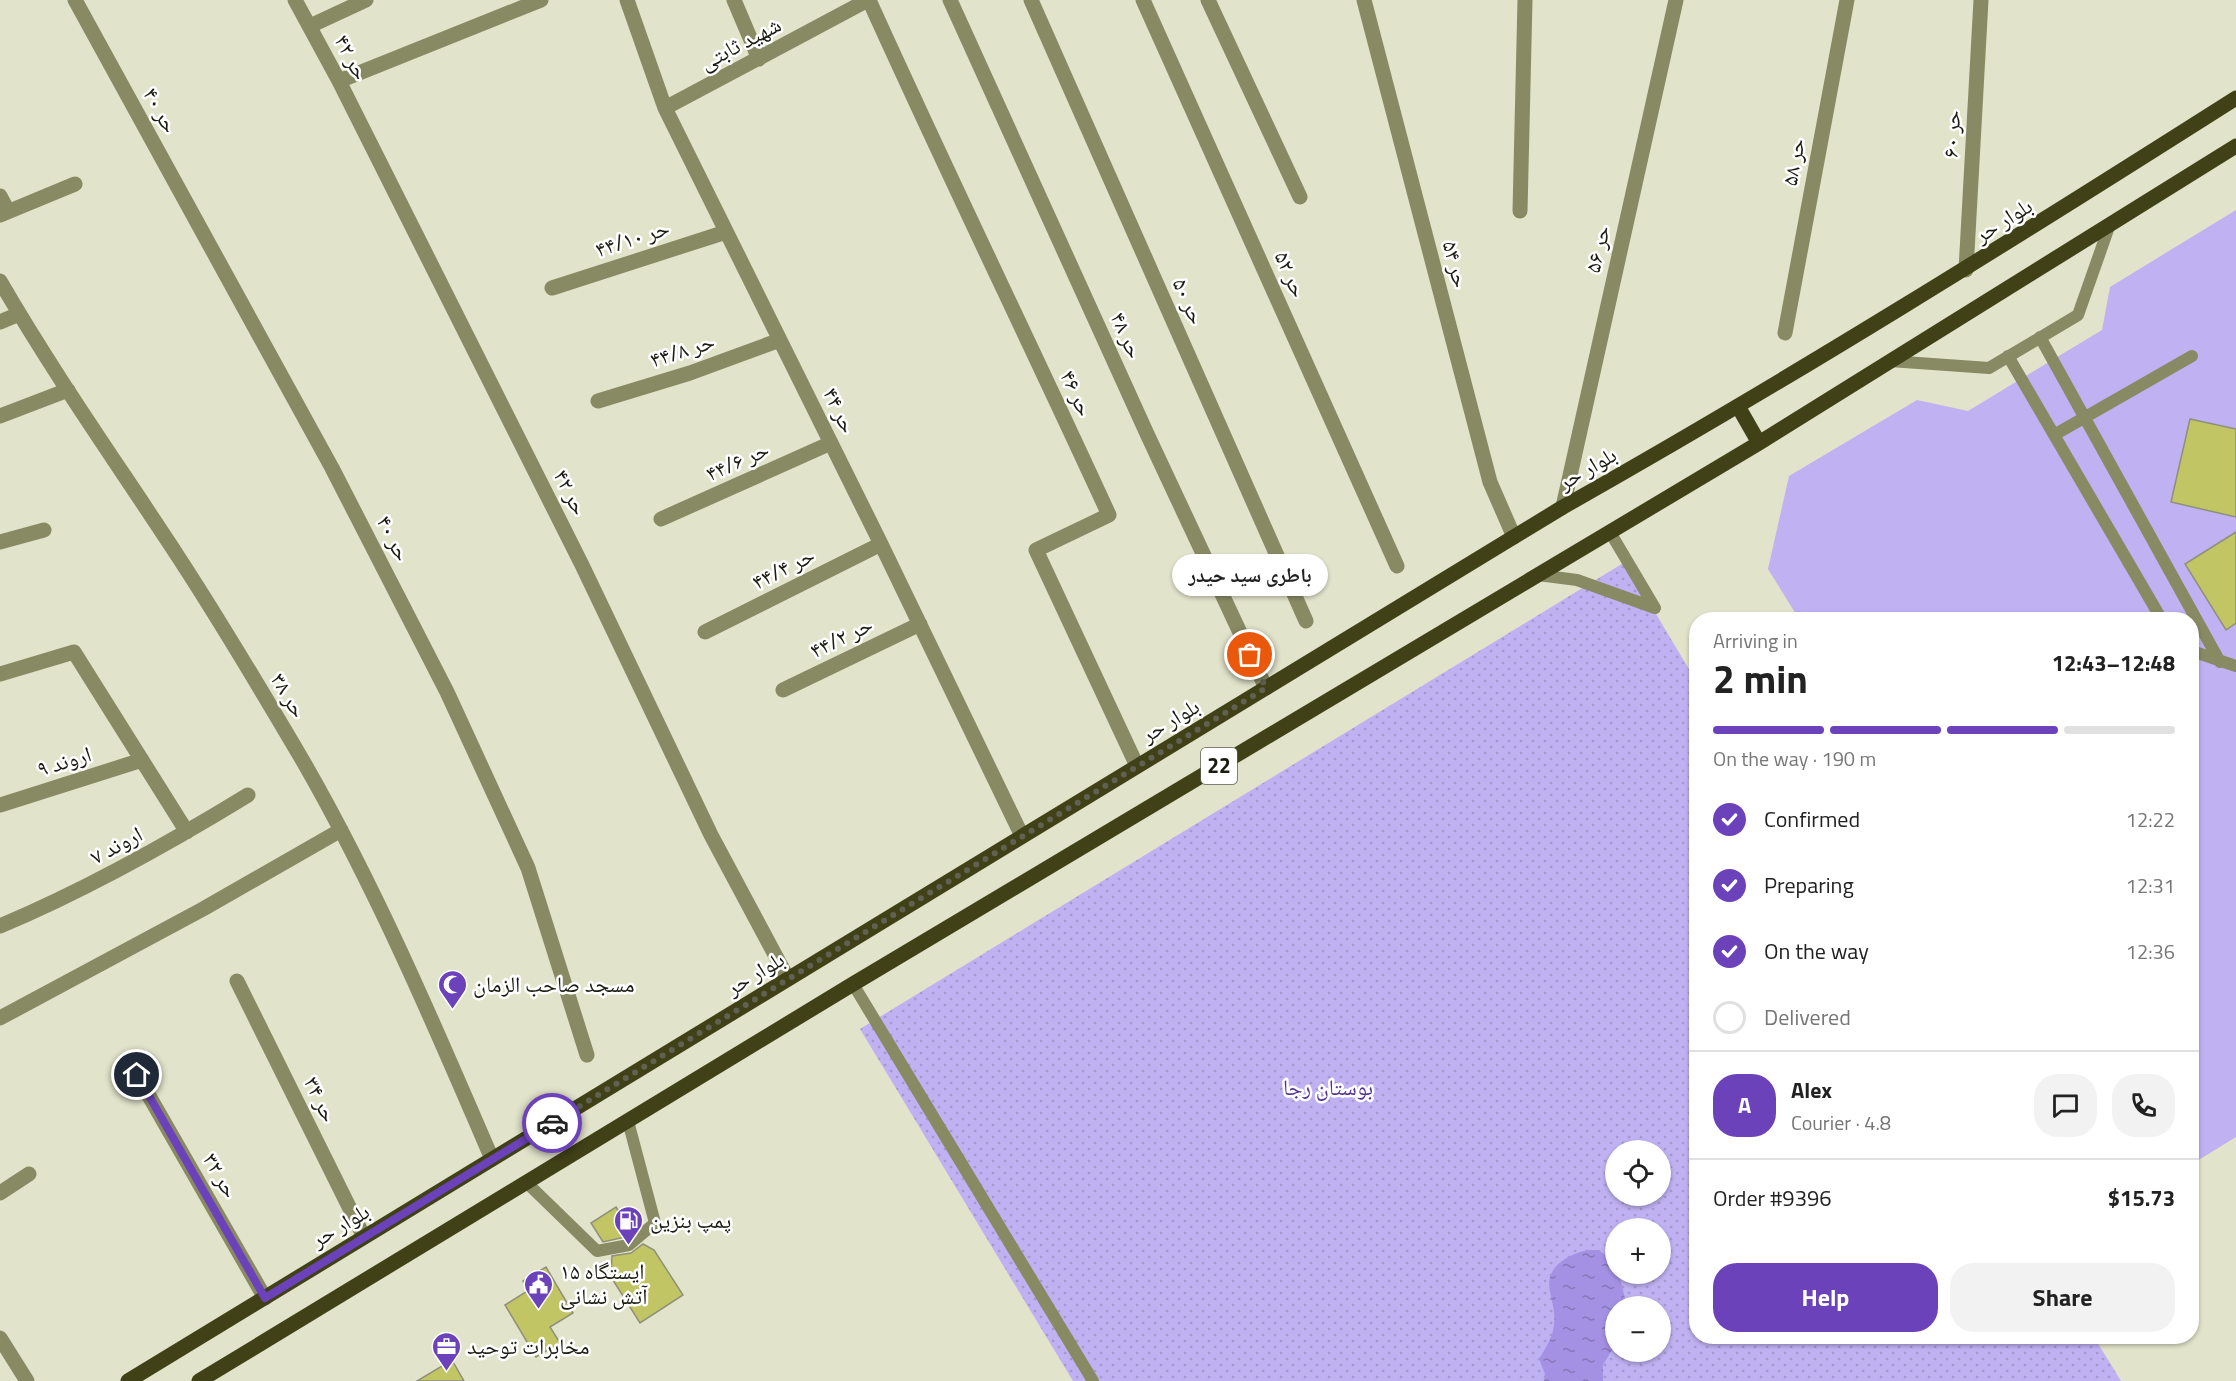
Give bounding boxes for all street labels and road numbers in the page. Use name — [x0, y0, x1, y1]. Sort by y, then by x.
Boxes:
street label: شهید ثابتی — [693, 7, 787, 79]
street label: حر ۴۲ — [326, 28, 378, 86]
street label: حر ۴۰ — [135, 81, 187, 139]
street label: حر ۶۰ — [1933, 109, 1969, 159]
street label: حر ۵۸ — [1772, 136, 1814, 188]
street label: بلوار حر — [1966, 189, 2039, 252]
street label: حر ۴۴/۱۰ — [590, 210, 674, 266]
street label: حر ۵۶ — [1575, 222, 1619, 276]
street label: حر ۵۴ — [1433, 237, 1479, 291]
street label: حر ۵۲ — [1266, 245, 1316, 303]
street label: حر ۵۰ — [1164, 272, 1214, 330]
street label: حر ۴۸ — [1102, 306, 1152, 364]
street label: حر ۴۴/۸ — [645, 324, 719, 376]
street label: حر ۴۶ — [1052, 364, 1102, 422]
street label: حر ۴۴ — [814, 381, 866, 439]
street label: حر ۴۴/۶ — [700, 432, 774, 490]
street label: بلوار حر — [1550, 437, 1623, 499]
street label: حر ۴۲ — [545, 463, 597, 521]
street label: حر ۴۰ — [368, 509, 420, 567]
street label: حر ۴۴/۴ — [746, 538, 820, 598]
street label: حر ۴۴/۲ — [804, 607, 878, 667]
street label: حر ۳۸ — [262, 666, 316, 724]
street label: بلوار حر — [1133, 689, 1206, 751]
street label: اروند ۹ — [33, 737, 95, 785]
road number: 22 — [1201, 748, 1237, 784]
street label: اروند ۷ — [84, 817, 148, 873]
street label: بلوار حر — [718, 942, 791, 1004]
street label: حر ۳۴ — [295, 1070, 347, 1128]
street label: حر ۳۲ — [194, 1146, 248, 1204]
street label: بلوار حر — [303, 1194, 376, 1256]

